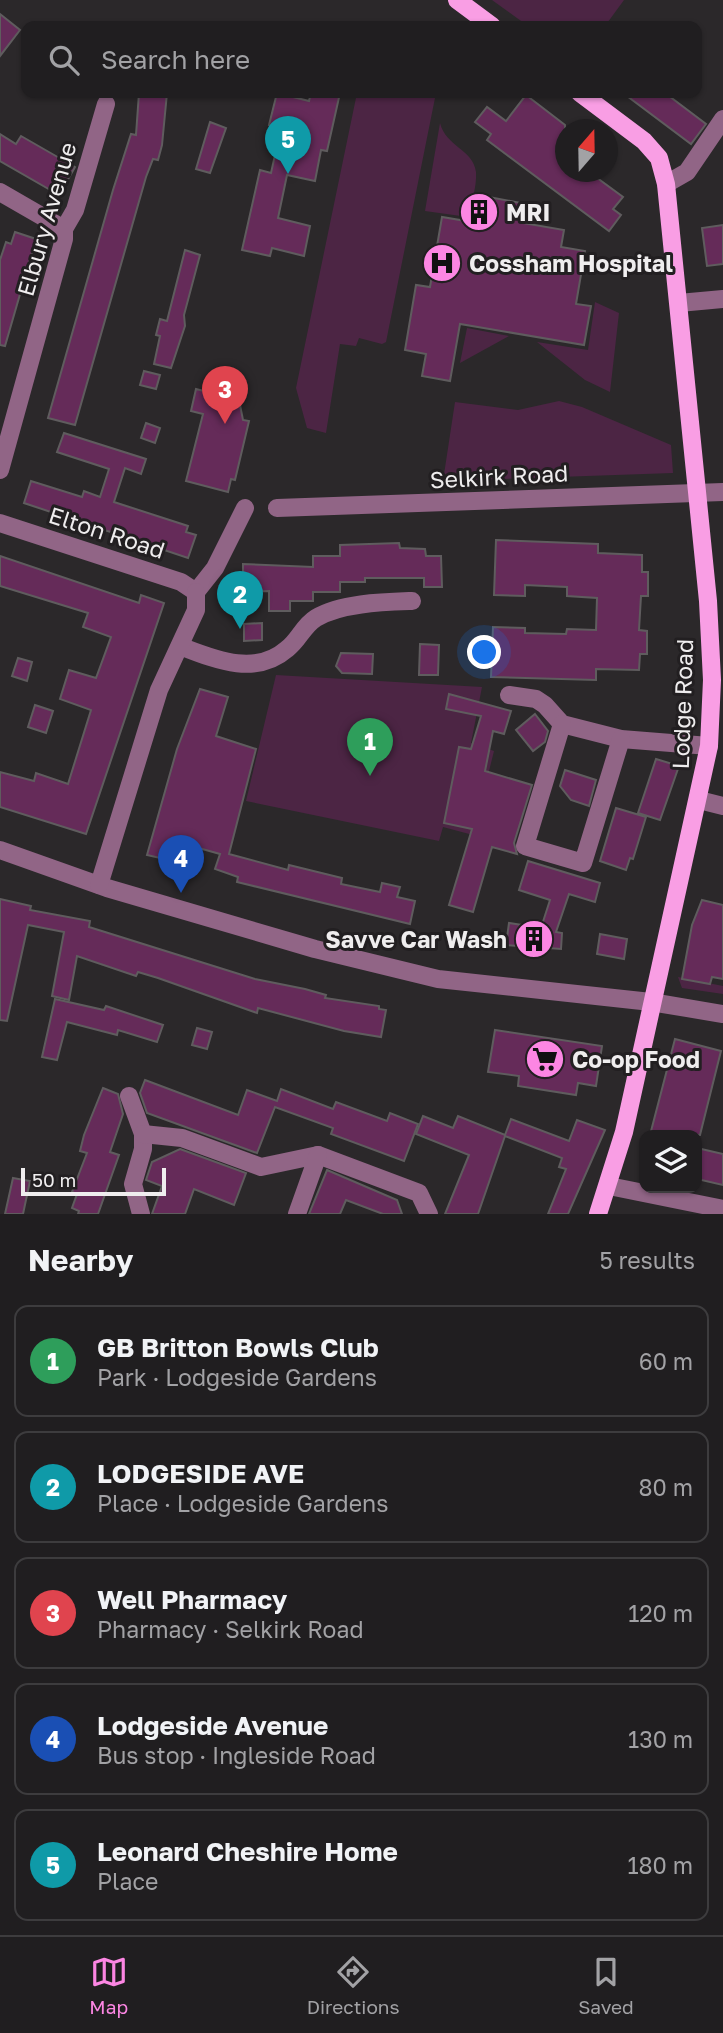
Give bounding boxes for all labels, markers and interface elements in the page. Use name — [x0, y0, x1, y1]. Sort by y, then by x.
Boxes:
search box — [21, 21, 702, 98]
icon: search — [45, 41, 83, 79]
text: Search here — [101, 44, 250, 75]
pin: 5 — [265, 116, 311, 174]
north arrow — [555, 119, 618, 182]
street label: Elbury Avenue — [11, 139, 81, 299]
building icon: MRI — [458, 191, 500, 233]
place label: MRI — [506, 198, 550, 226]
hospital icon: Cossham Hospital — [421, 242, 463, 284]
place label: Cossham Hospital — [469, 249, 673, 277]
pin: 3 — [202, 366, 248, 424]
street label: Selkirk Road — [429, 458, 569, 494]
street label: Elton Road — [46, 500, 168, 564]
pin: 2 — [217, 571, 263, 629]
your location — [467, 635, 501, 669]
street label: Lodge Road — [666, 638, 698, 770]
pin: 1 — [347, 718, 393, 776]
pin: 4 — [158, 835, 204, 893]
building icon: Savve Car Wash — [513, 918, 555, 960]
place label: Savve Car Wash — [325, 925, 507, 953]
supermarket icon: Co-op Food — [524, 1038, 566, 1080]
place label: Co-op Food — [572, 1045, 700, 1073]
map controls — [639, 1130, 702, 1193]
button: layers — [639, 1130, 702, 1193]
scale bar — [21, 1165, 166, 1197]
text: 50 m — [32, 1168, 76, 1191]
text: Nearby — [28, 1242, 133, 1278]
text: 5 results — [599, 1246, 695, 1274]
text: GB Britton Bowls Club — [97, 1332, 379, 1363]
text: 1 — [47, 1347, 59, 1375]
text: 60 m — [639, 1347, 693, 1375]
text: Park · Lodgeside Gardens — [97, 1363, 377, 1391]
text: LODGESIDE AVE — [97, 1458, 304, 1489]
text: 2 — [46, 1473, 60, 1501]
text: 80 m — [639, 1473, 693, 1501]
text: Place · Lodgeside Gardens — [97, 1489, 388, 1517]
text: Well Pharmacy — [97, 1584, 287, 1615]
text: 3 — [46, 1599, 60, 1627]
text: 120 m — [628, 1599, 693, 1627]
text: Pharmacy · Selkirk Road — [97, 1615, 364, 1643]
text: Lodgeside Avenue — [97, 1710, 328, 1741]
text: 4 — [46, 1725, 60, 1753]
text: 130 m — [628, 1725, 693, 1753]
text: Bus stop · Ingleside Road — [97, 1741, 376, 1769]
text: Leonard Cheshire Home — [97, 1836, 398, 1867]
text: 5 — [46, 1851, 60, 1879]
text: 180 m — [627, 1851, 693, 1879]
text: Place — [97, 1867, 158, 1895]
tab: Map — [89, 1953, 128, 2018]
tab: Directions — [307, 1953, 400, 2018]
tab: Saved — [578, 1953, 634, 2018]

